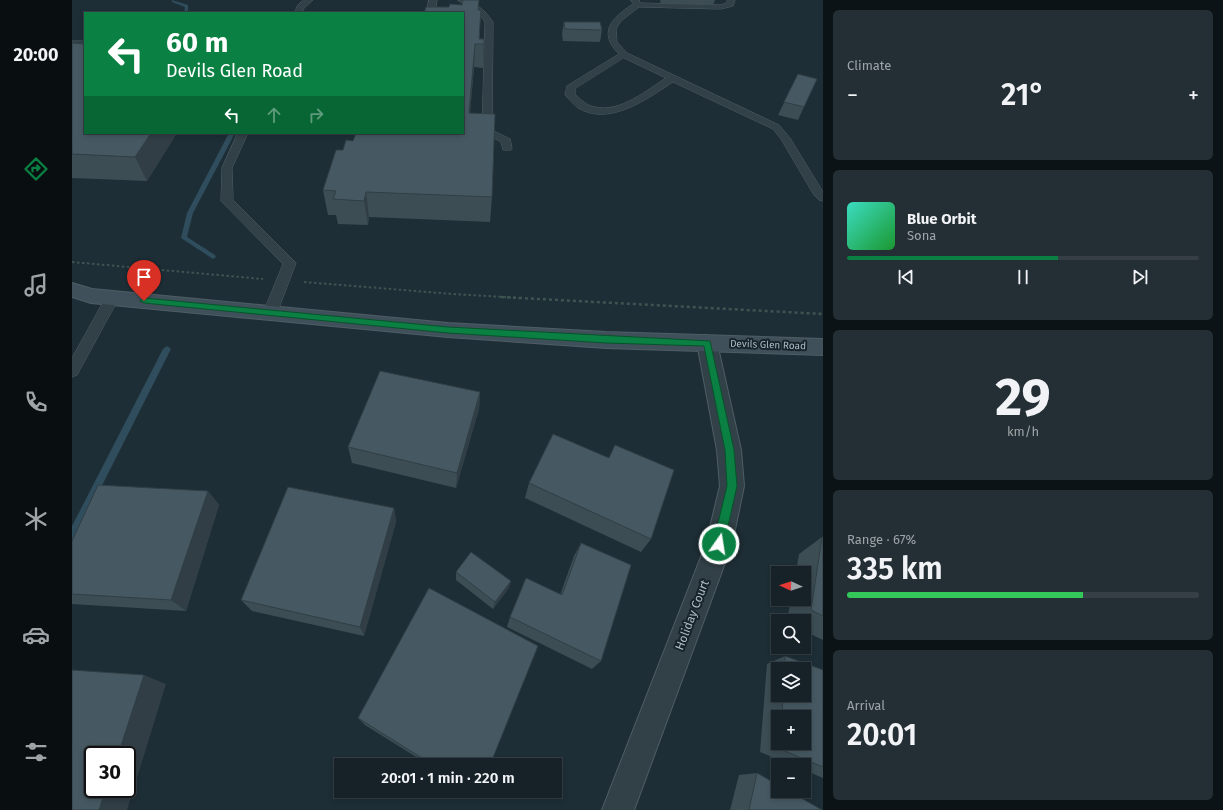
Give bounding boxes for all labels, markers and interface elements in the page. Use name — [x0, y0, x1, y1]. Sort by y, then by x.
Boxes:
text: 60 m — [166, 26, 228, 59]
icon: left — [100, 28, 152, 80]
text: 20:00 — [13, 44, 59, 66]
text: Climate — [847, 58, 891, 73]
text: Devils Glen Road — [166, 60, 303, 82]
text: 21° — [1001, 77, 1045, 113]
text: − — [847, 82, 858, 109]
text: + — [1188, 82, 1199, 109]
icon: left — [221, 104, 243, 126]
icon: ahead — [263, 104, 285, 126]
icon: right — [305, 104, 327, 126]
icon: directions — [22, 155, 50, 183]
text: Blue Orbit — [907, 210, 976, 228]
text: Sona — [907, 228, 936, 243]
pin — [127, 260, 161, 301]
icon: arrive — [133, 266, 155, 288]
icon: previous — [895, 266, 917, 288]
icon: pause — [1012, 266, 1034, 288]
icon: next — [1129, 266, 1151, 288]
icon: music — [22, 271, 50, 299]
street label: Devils Glen Road — [730, 338, 806, 352]
text: 29 — [995, 366, 1051, 429]
icon: phone — [22, 388, 50, 416]
text: km/h — [1007, 424, 1039, 439]
icon: climate — [22, 505, 50, 533]
position arrow — [698, 523, 740, 565]
text: Range · 67% — [847, 532, 916, 547]
text: 335 km — [847, 551, 943, 587]
north arrow — [771, 566, 811, 606]
map controls — [771, 566, 811, 798]
street label: Holiday Court — [672, 577, 712, 652]
button: search — [771, 614, 811, 654]
icon: car — [22, 621, 50, 649]
button: layers — [771, 662, 811, 702]
text: Arrival — [847, 698, 885, 713]
button: + — [771, 710, 811, 750]
text: 20:01 — [847, 717, 917, 753]
icon: filters — [22, 738, 50, 766]
speed limit sign: 30 — [84, 746, 136, 798]
button: − — [771, 758, 811, 798]
text: 20:01 · 1 min · 220 m — [381, 769, 515, 787]

